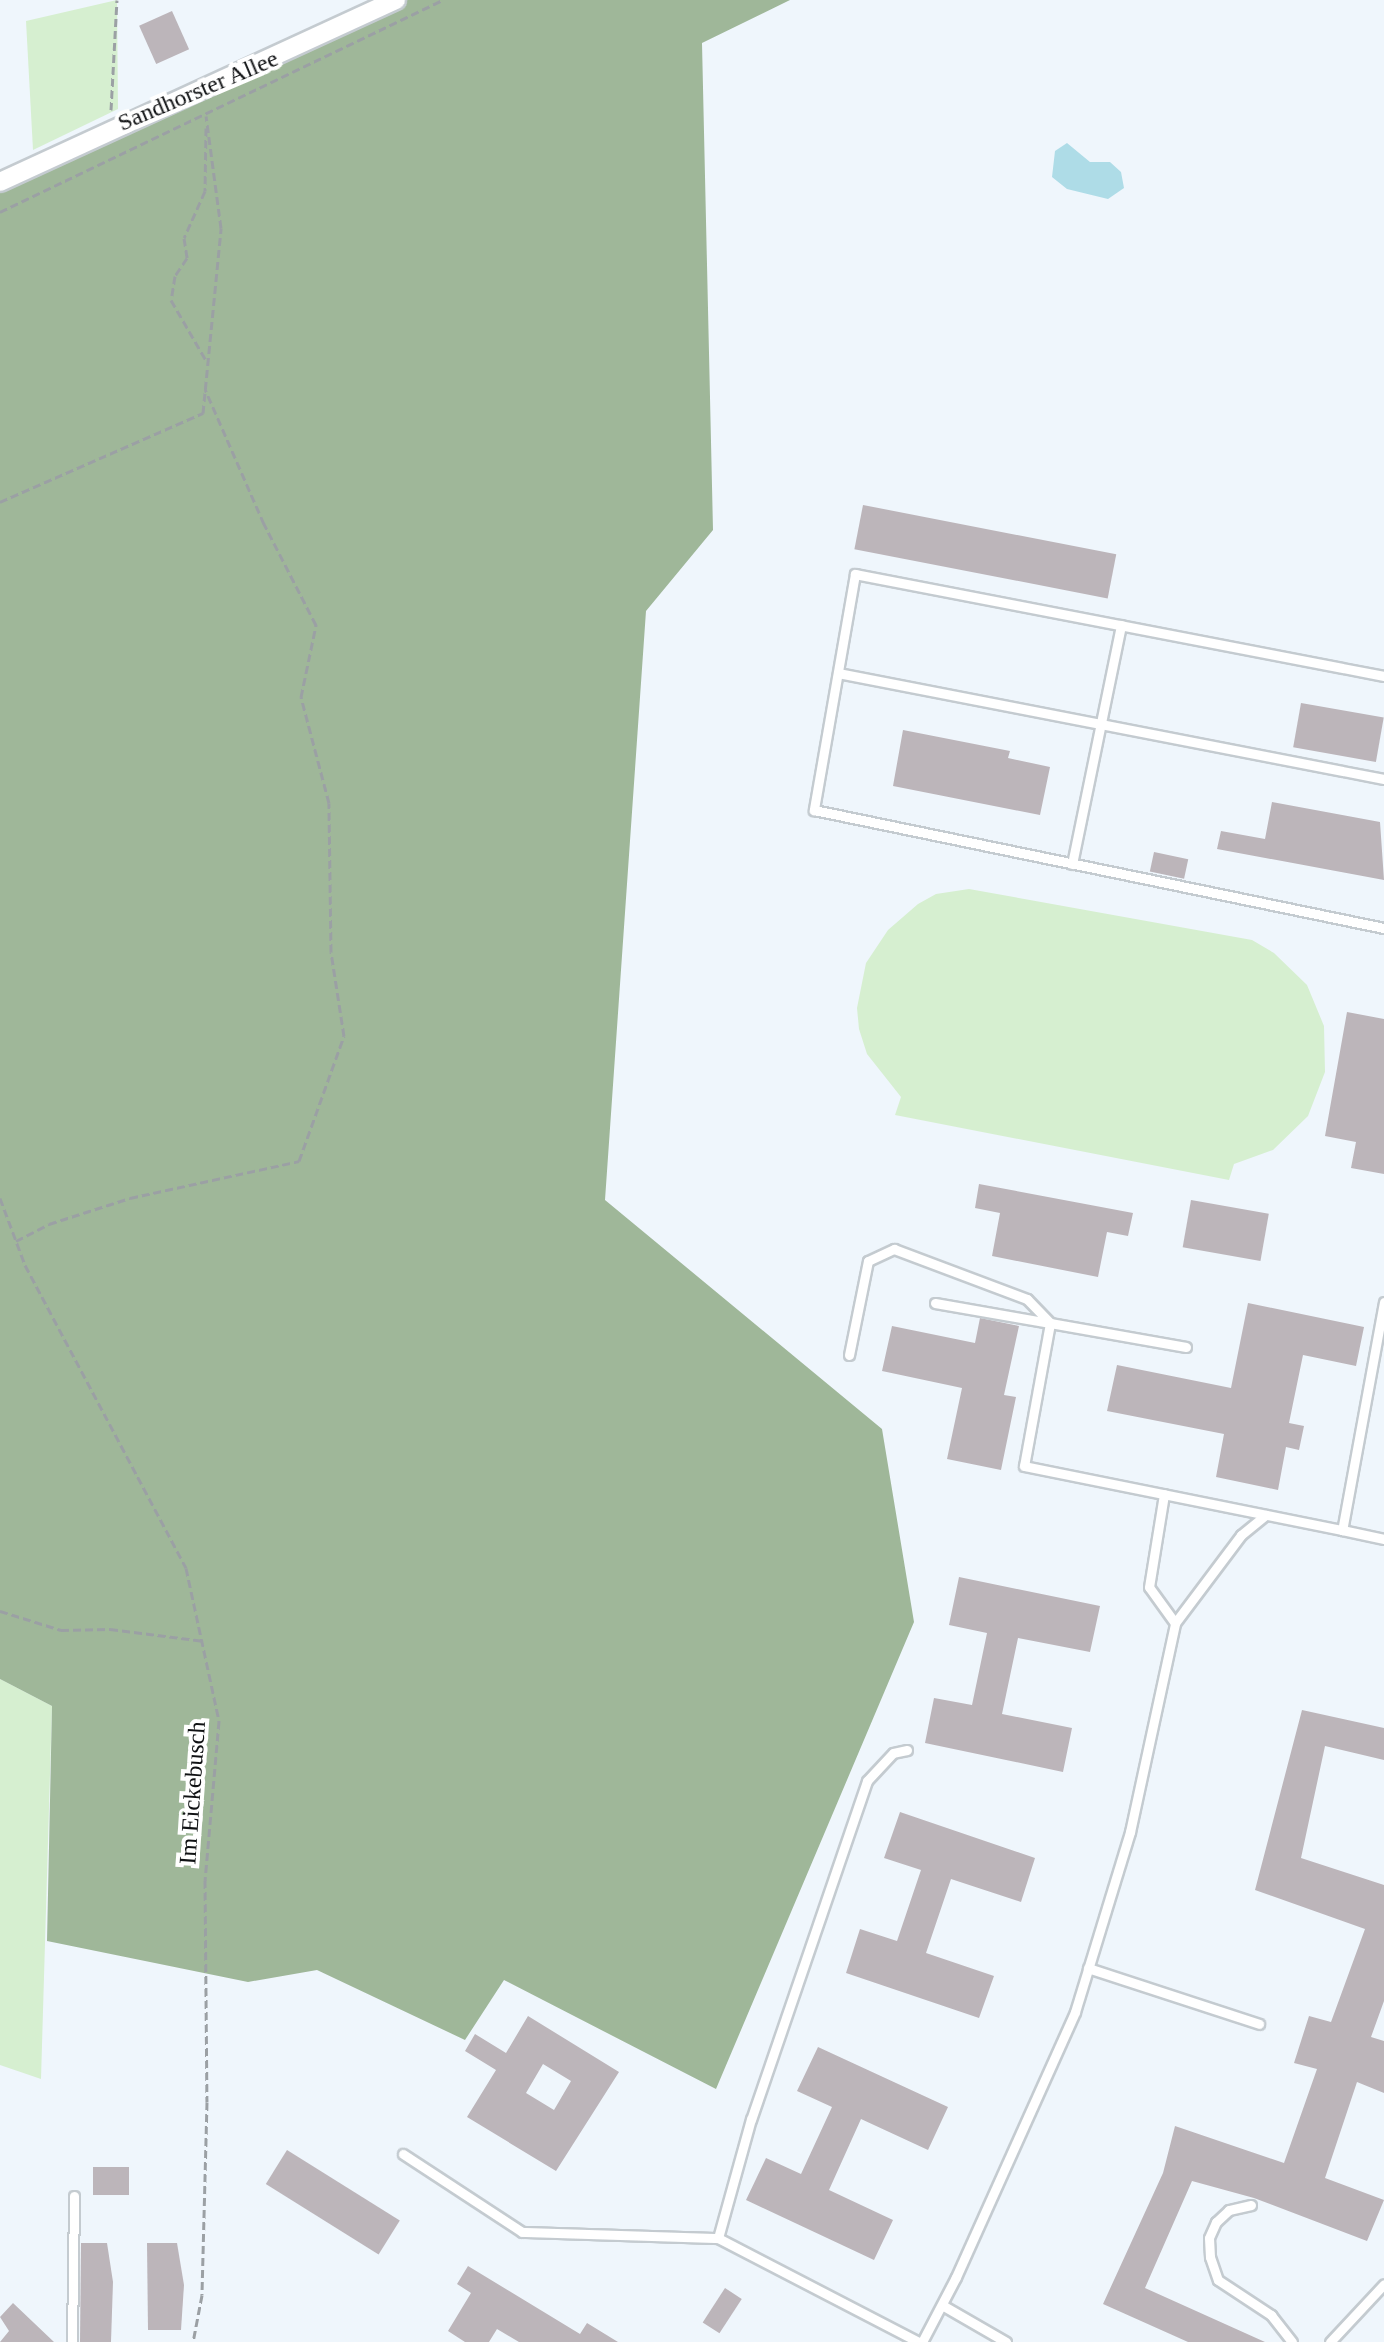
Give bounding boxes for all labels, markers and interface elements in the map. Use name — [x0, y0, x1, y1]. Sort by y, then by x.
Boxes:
street label: Sandhorster Allee — [113, 44, 283, 138]
street label: Im Eickebusch — [174, 1721, 212, 1865]

